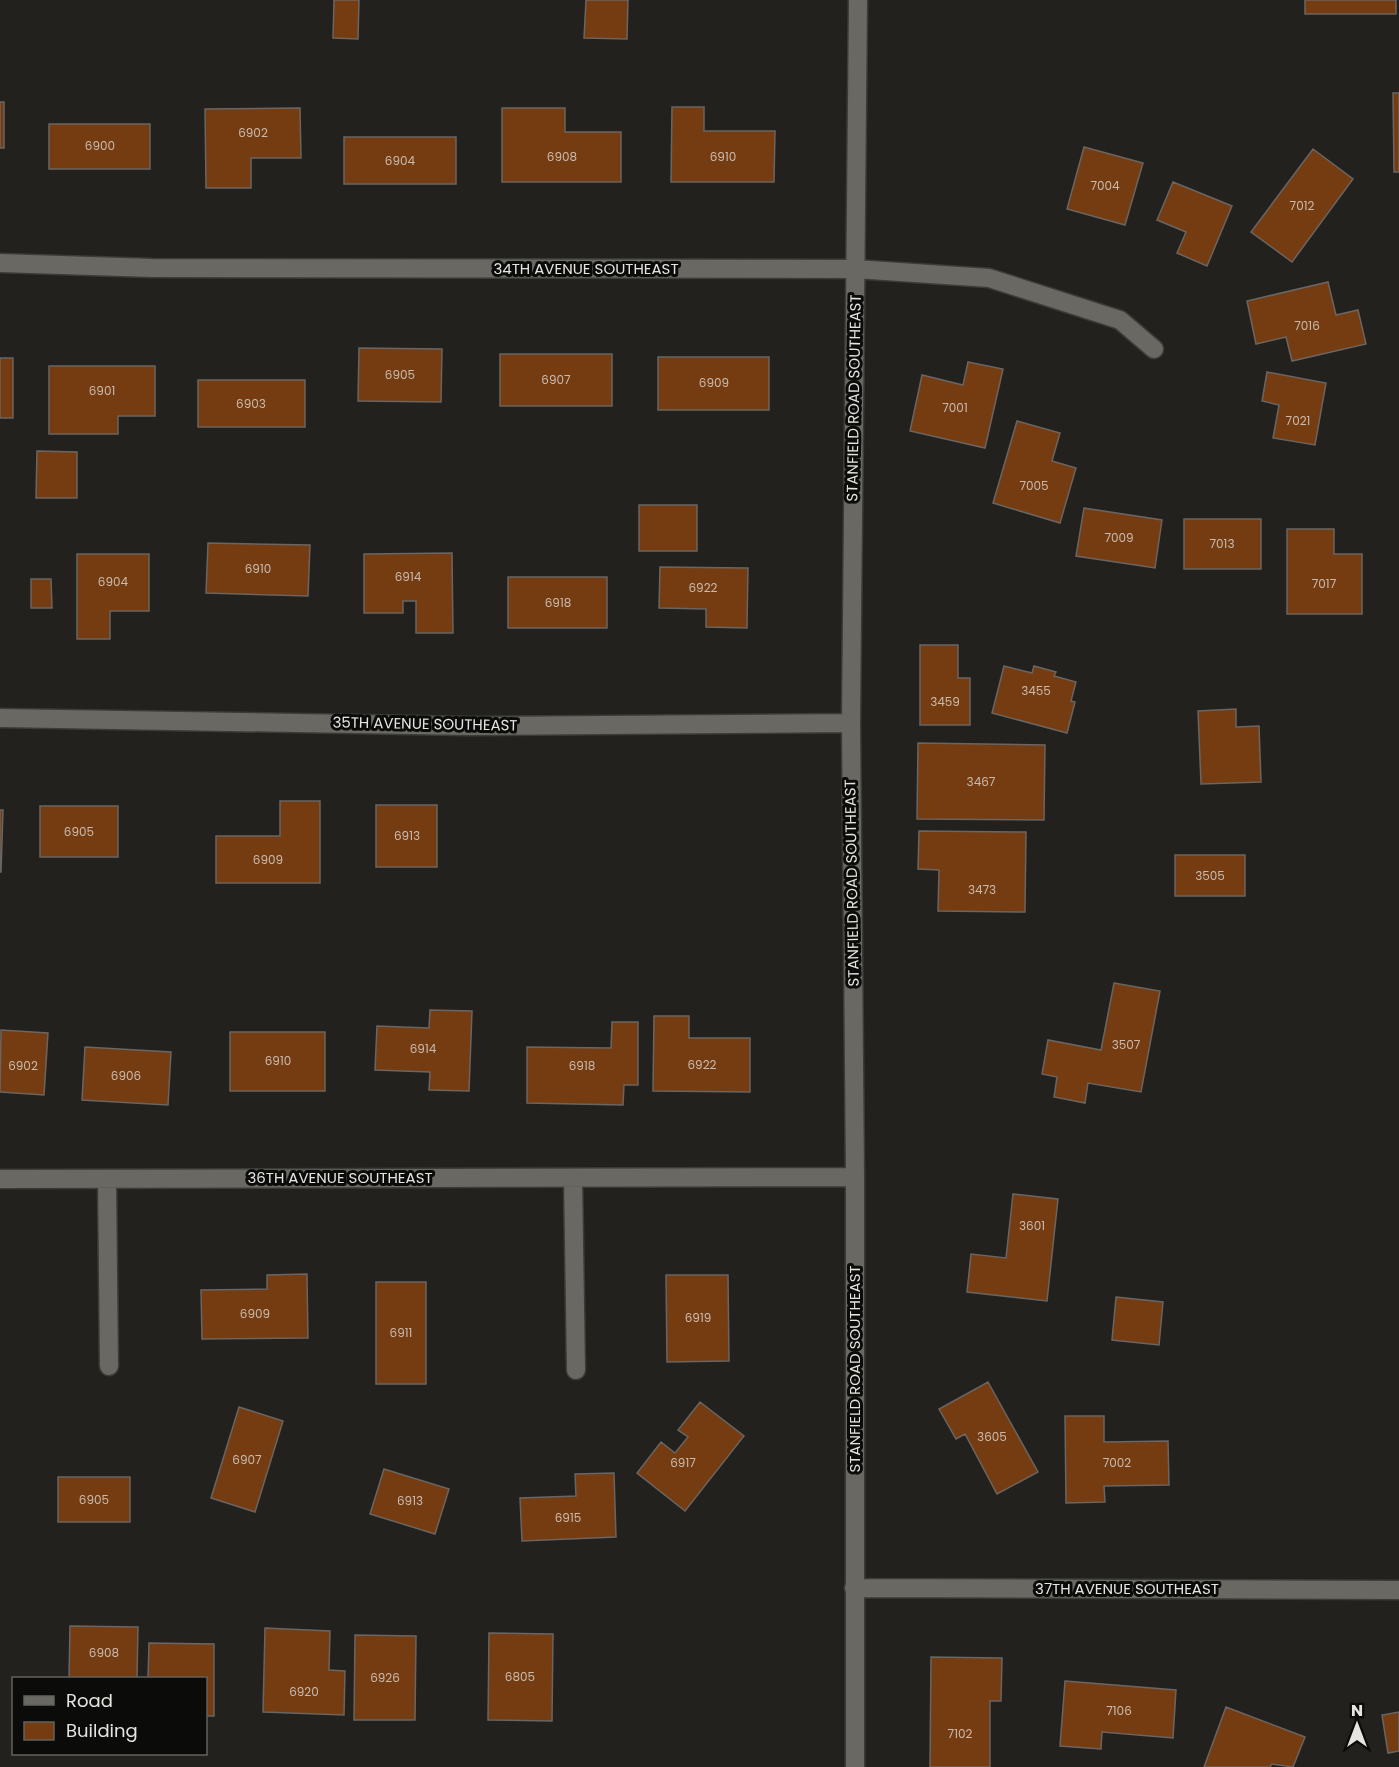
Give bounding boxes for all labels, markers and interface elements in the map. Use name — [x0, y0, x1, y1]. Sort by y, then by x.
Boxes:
house number: 6902 — [238, 124, 268, 141]
house number: 6900 — [85, 137, 115, 154]
house number: 6908 — [547, 148, 577, 165]
house number: 6910 — [710, 148, 736, 165]
house number: 6904 — [385, 152, 416, 169]
house number: 7004 — [1090, 177, 1120, 194]
house number: 7012 — [1290, 197, 1315, 214]
street label: 34TH AVENUE SOUTHEAST — [493, 258, 679, 279]
street label: STANFIELD ROAD SOUTHEAST — [841, 294, 866, 502]
house number: 7016 — [1294, 317, 1320, 334]
house number: 6905 — [385, 366, 415, 383]
house number: 6907 — [541, 371, 571, 388]
house number: 6909 — [699, 374, 729, 391]
house number: 6901 — [89, 382, 115, 399]
house number: 6903 — [236, 395, 266, 412]
house number: 7001 — [942, 399, 968, 416]
house number: 7021 — [1286, 412, 1310, 429]
house number: 7005 — [1019, 477, 1049, 494]
house number: 7009 — [1104, 529, 1134, 546]
house number: 7013 — [1210, 535, 1235, 552]
house number: 6910 — [245, 560, 271, 577]
house number: 6914 — [395, 568, 422, 585]
house number: 6904 — [98, 573, 129, 590]
house number: 7017 — [1312, 575, 1337, 592]
house number: 6922 — [689, 579, 718, 596]
house number: 6918 — [545, 594, 571, 611]
house number: 3455 — [1021, 682, 1051, 699]
house number: 3459 — [930, 693, 960, 710]
street label: 35TH AVENUE SOUTHEAST — [332, 711, 518, 736]
house number: 3467 — [967, 773, 996, 790]
street label: STANFIELD ROAD SOUTHEAST — [839, 779, 864, 987]
house number: 6905 — [64, 823, 94, 840]
house number: 6913 — [394, 827, 420, 844]
house number: 6909 — [253, 851, 283, 868]
house number: 3505 — [1195, 867, 1225, 884]
house number: 3473 — [968, 881, 996, 898]
house number: 3507 — [1112, 1036, 1141, 1053]
house number: 6914 — [410, 1040, 437, 1057]
house number: 6910 — [265, 1052, 291, 1069]
house number: 6922 — [688, 1056, 717, 1073]
house number: 6902 — [8, 1057, 38, 1074]
house number: 6918 — [569, 1057, 595, 1074]
house number: 6906 — [111, 1067, 141, 1084]
street label: 36TH AVENUE SOUTHEAST — [247, 1167, 433, 1188]
house number: 3601 — [1019, 1217, 1045, 1234]
street label: STANFIELD ROAD SOUTHEAST — [844, 1265, 865, 1473]
house number: 6909 — [240, 1305, 270, 1322]
house number: 6919 — [685, 1309, 711, 1326]
house number: 6911 — [390, 1324, 412, 1341]
house number: 3605 — [977, 1428, 1007, 1445]
house number: 6907 — [232, 1451, 262, 1468]
house number: 6917 — [670, 1454, 696, 1471]
house number: 7002 — [1103, 1454, 1131, 1471]
house number: 6905 — [79, 1491, 109, 1508]
house number: 6913 — [397, 1492, 423, 1509]
house number: 6915 — [555, 1509, 581, 1526]
street label: 37TH AVENUE SOUTHEAST — [1035, 1578, 1219, 1599]
house number: 6908 — [89, 1644, 119, 1661]
house number: 6805 — [505, 1668, 535, 1685]
house number: 6926 — [370, 1669, 400, 1686]
legend — [12, 1677, 207, 1755]
house number: 6920 — [289, 1683, 319, 1700]
text: Road — [66, 1688, 113, 1713]
north arrow — [1327, 1695, 1387, 1755]
text: N — [1351, 1699, 1363, 1722]
house number: 7106 — [1106, 1702, 1132, 1719]
text: Building — [66, 1718, 138, 1743]
house number: 7102 — [948, 1725, 973, 1742]

